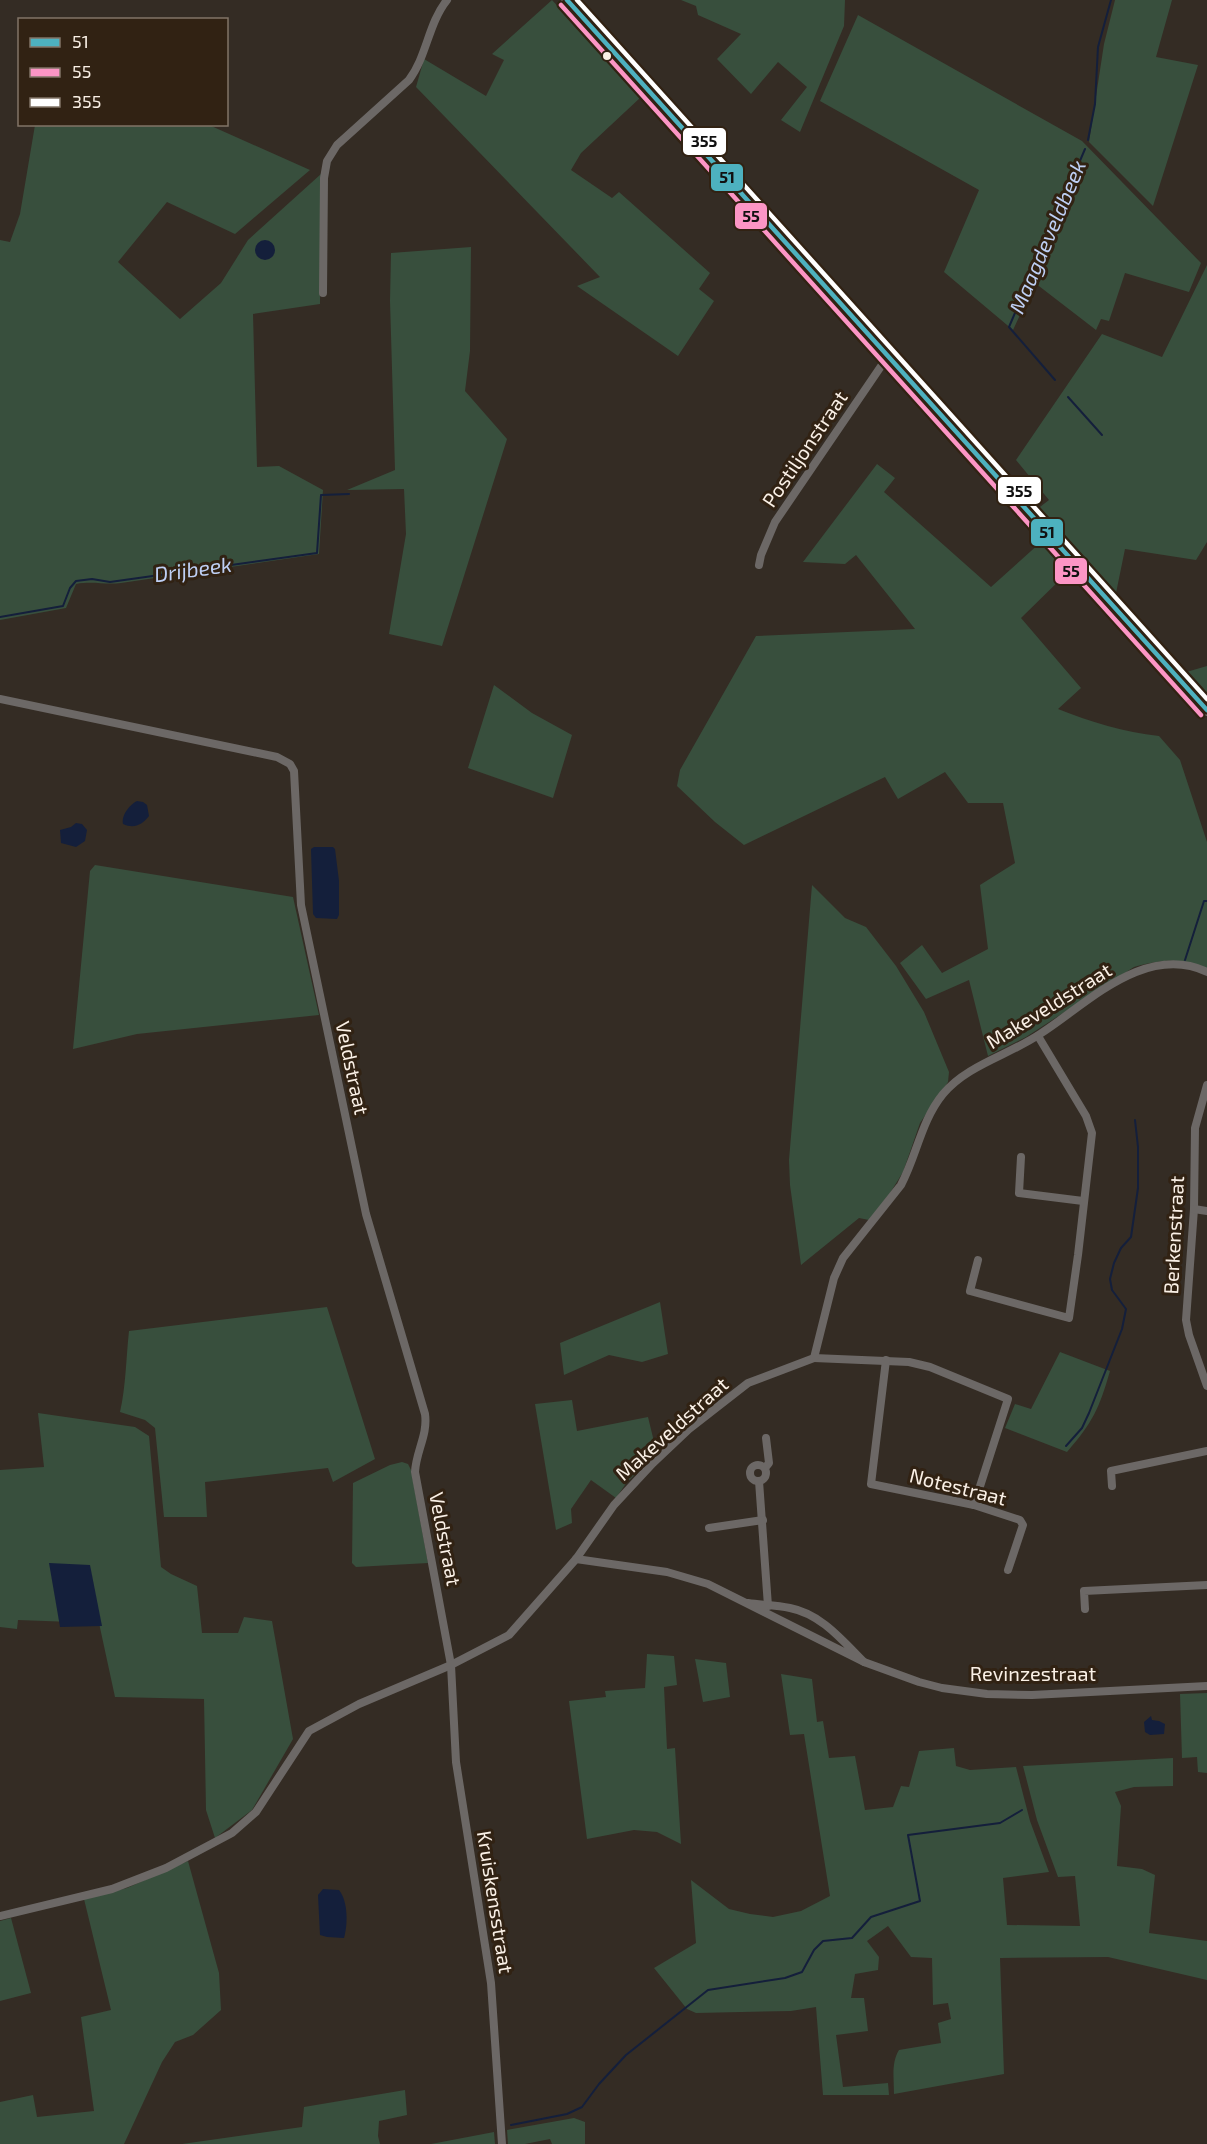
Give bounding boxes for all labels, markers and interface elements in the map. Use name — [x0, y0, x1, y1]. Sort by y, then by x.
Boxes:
legend — [18, 18, 228, 126]
text: 51 — [72, 30, 89, 52]
unlabelled marker — [601, 50, 613, 62]
text: 55 — [72, 60, 91, 82]
text: 355 — [72, 90, 101, 112]
line badge: 355 — [682, 127, 727, 156]
text: 355 — [691, 131, 718, 150]
water label: Maagdeveldbeek — [1003, 156, 1090, 317]
line badge: 51 — [710, 163, 744, 192]
text: 51 — [719, 167, 735, 186]
line badge: 55 — [734, 202, 768, 230]
text: 55 — [742, 206, 760, 225]
street label: Postiljonstraat — [756, 385, 852, 511]
line badge: 355 — [997, 476, 1042, 505]
text: 355 — [1006, 481, 1033, 500]
line badge: 51 — [1030, 518, 1064, 547]
text: 51 — [1039, 522, 1055, 541]
water label: Drijbeek — [152, 551, 233, 587]
line badge: 55 — [1054, 557, 1088, 585]
text: 55 — [1062, 561, 1080, 580]
street label: Makeveldstraat — [981, 957, 1116, 1053]
street label: Veldstraat — [331, 1019, 375, 1117]
street label: Berkenstraat — [1158, 1175, 1188, 1295]
street label: Makeveldstraat — [610, 1371, 733, 1485]
street label: Notestraat — [907, 1462, 1010, 1510]
street label: Veldstraat — [425, 1490, 467, 1588]
street label: Revinzestraat — [970, 1661, 1097, 1685]
street label: Kruiskensstraat — [473, 1829, 519, 1975]

